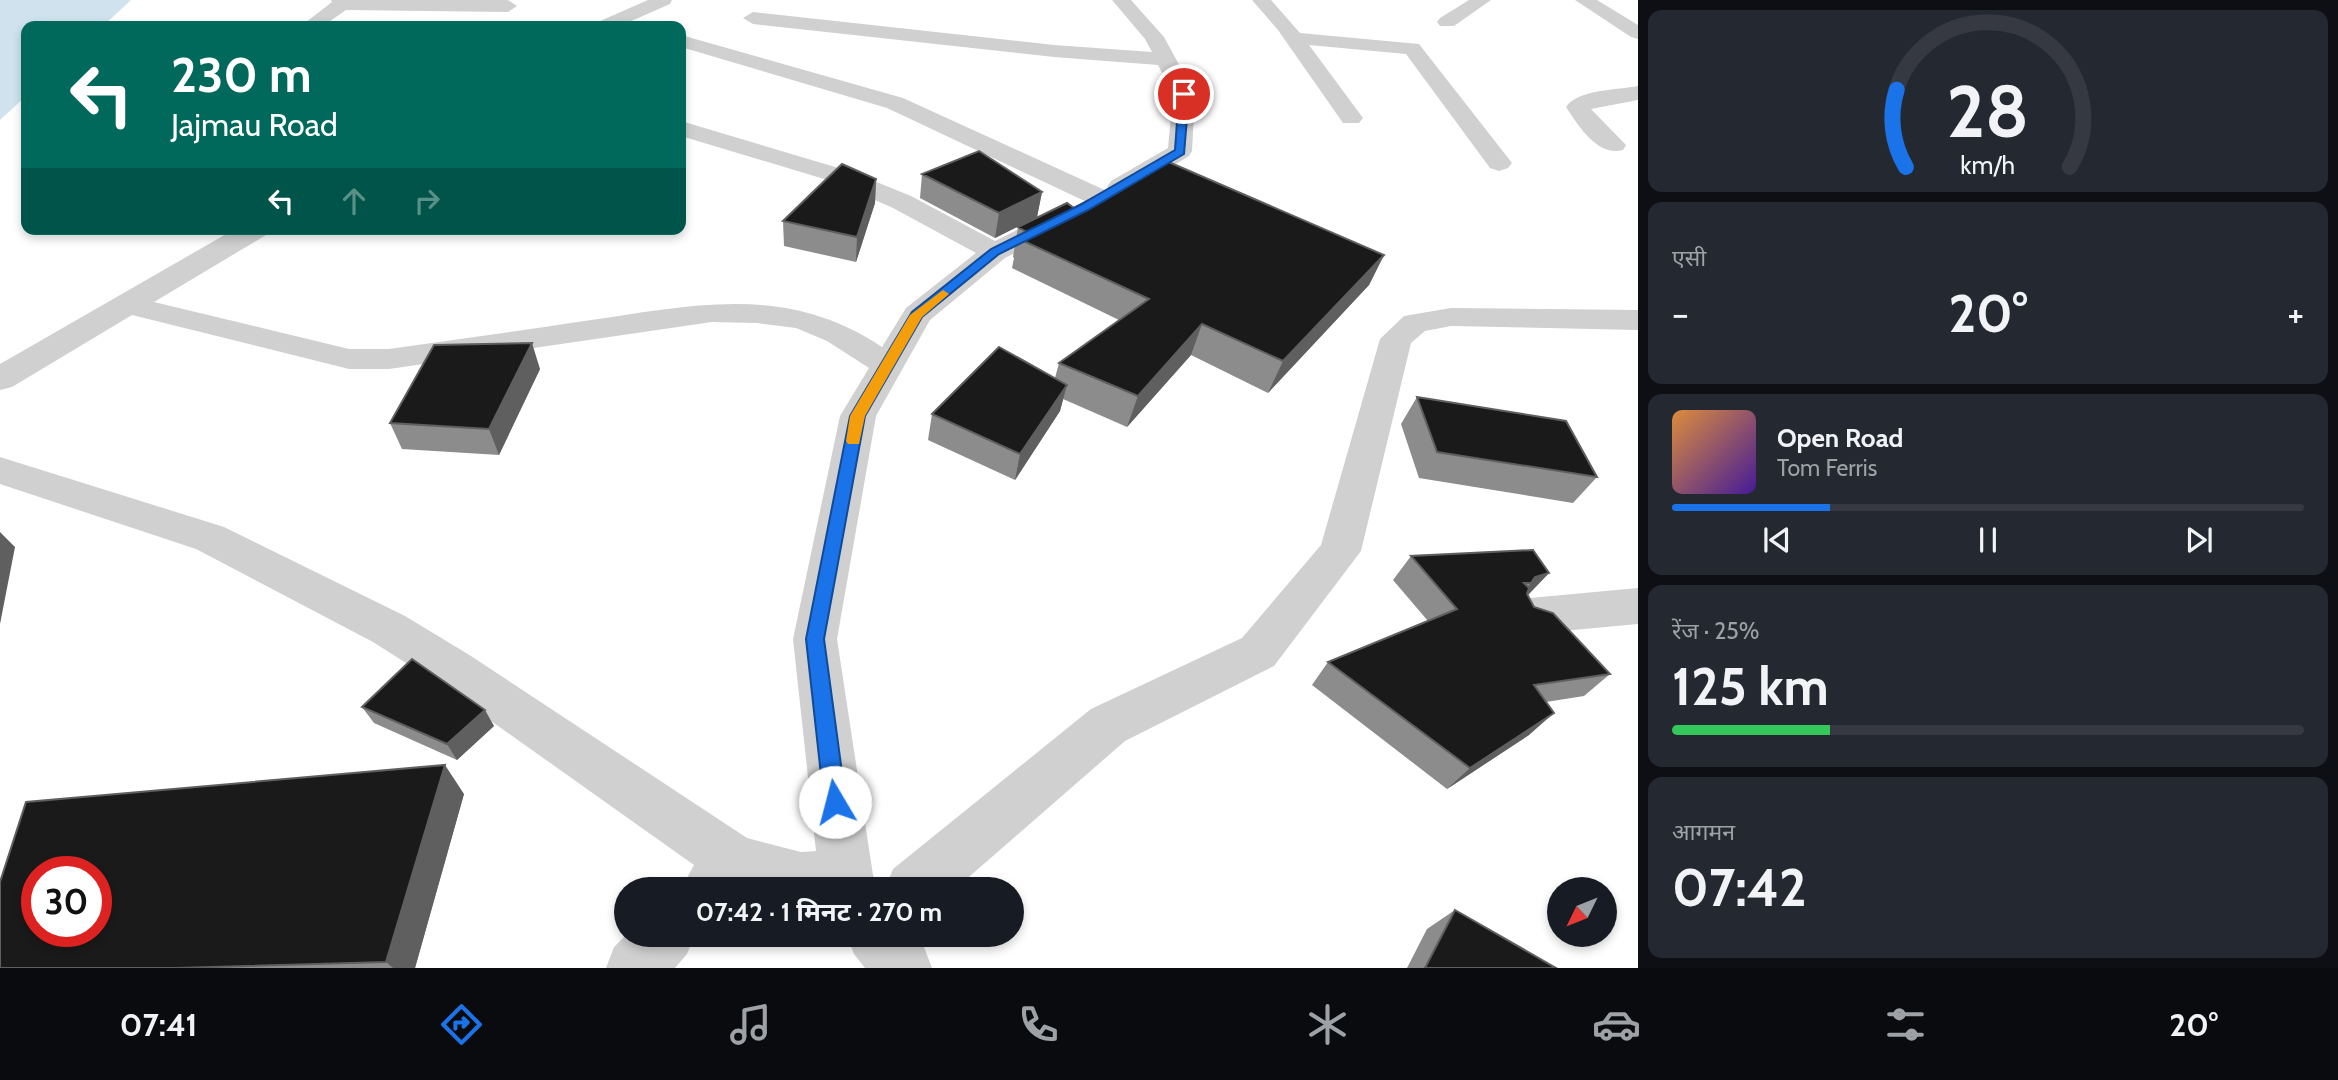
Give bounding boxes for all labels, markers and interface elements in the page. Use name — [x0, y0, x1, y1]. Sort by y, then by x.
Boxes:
text: 230 m — [171, 45, 312, 104]
icon: left — [56, 49, 147, 140]
pin — [1154, 64, 1214, 124]
text: 28 — [1947, 67, 2029, 155]
icon: arrive — [1165, 75, 1203, 113]
text: Jajmau Road — [171, 105, 338, 144]
text: km/h — [1961, 150, 2015, 180]
icon: left — [262, 182, 300, 220]
icon: ahead — [335, 182, 373, 220]
icon: right — [408, 182, 446, 220]
text: एसी — [1672, 244, 1706, 272]
text: 20° — [1948, 282, 2028, 345]
text: − — [1672, 290, 1689, 337]
text: + — [2287, 290, 2304, 337]
text: Open Road — [1777, 422, 1903, 454]
text: Tom Ferris — [1777, 454, 1877, 482]
icon: previous — [1758, 521, 1796, 559]
icon: pause — [1969, 521, 2007, 559]
icon: next — [2180, 521, 2218, 559]
text: रेंज · 25% — [1672, 617, 1759, 645]
text: 125 km — [1672, 655, 1829, 718]
position arrow — [798, 765, 872, 839]
text: आगमन — [1672, 818, 1735, 846]
speed limit sign: 30 — [21, 856, 112, 947]
text: 07:42 — [1672, 856, 1807, 919]
north arrow — [1547, 877, 1617, 947]
map controls — [1547, 877, 1617, 947]
text: 07:42 · 1 मिनट · 270 m — [696, 896, 942, 928]
icon: directions — [437, 1000, 486, 1049]
icon: music — [726, 1000, 775, 1049]
icon: phone — [1014, 1000, 1063, 1049]
icon: climate — [1303, 1000, 1352, 1049]
icon: car — [1592, 1000, 1641, 1049]
icon: filters — [1881, 1000, 1930, 1049]
text: 07:41 — [120, 1005, 197, 1044]
text: 20° — [2169, 1005, 2218, 1044]

